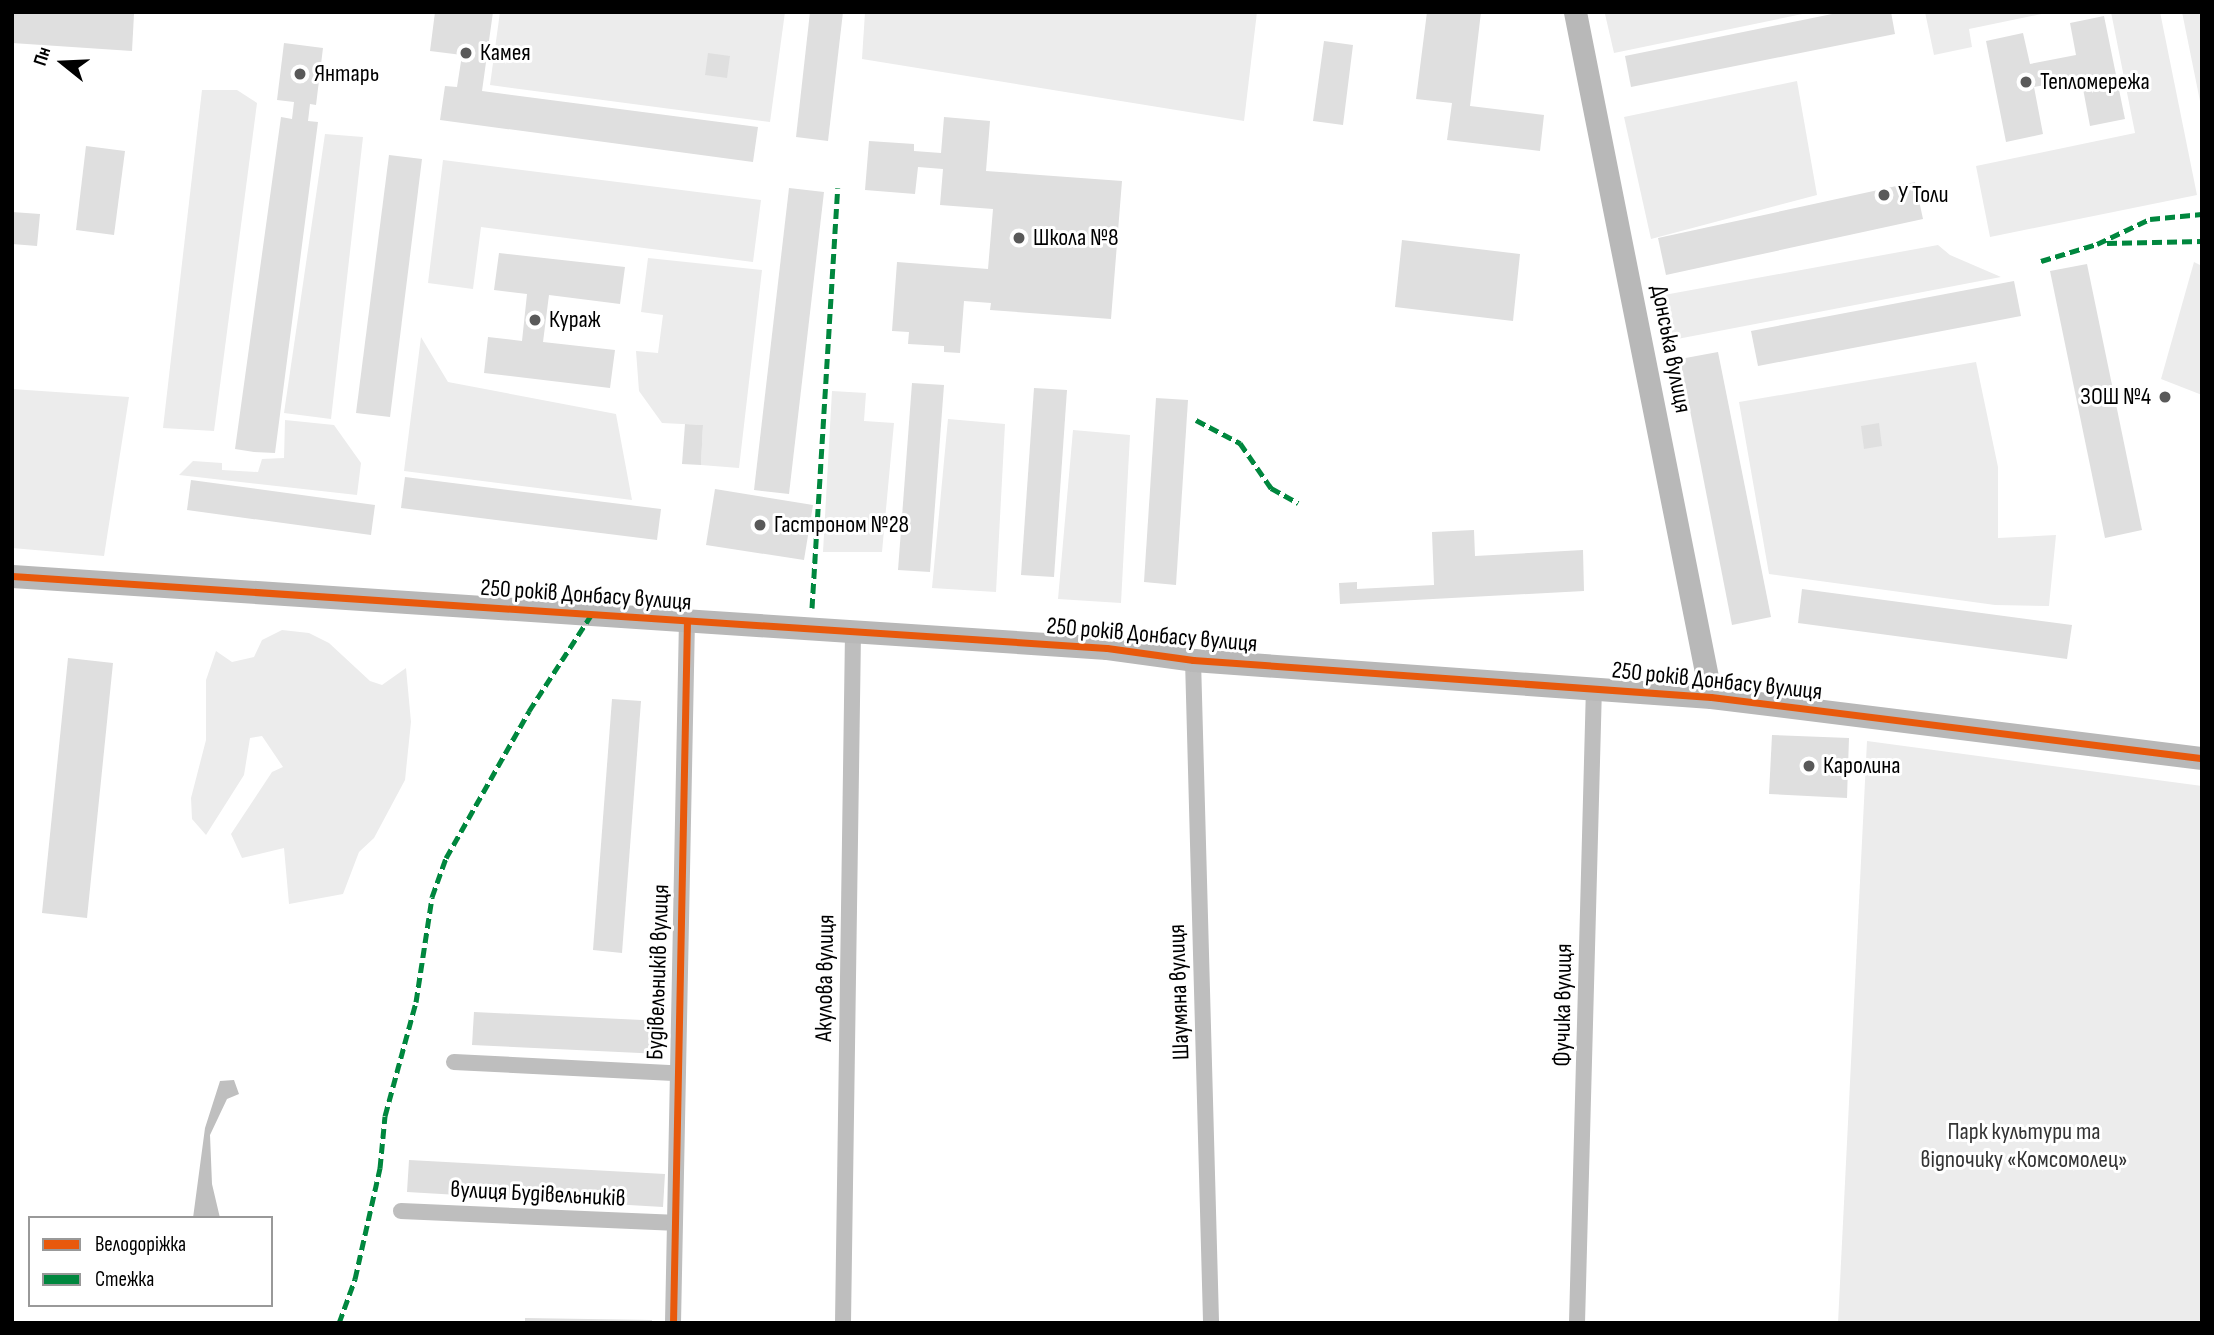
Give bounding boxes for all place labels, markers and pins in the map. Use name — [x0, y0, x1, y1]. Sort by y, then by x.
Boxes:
place label: Камея — [480, 39, 531, 67]
marker: Камея — [458, 45, 474, 61]
place label: Янтарь — [314, 60, 379, 88]
marker: Янтарь — [292, 66, 308, 82]
place label: Тепломережа — [2040, 68, 2150, 96]
marker: Тепломережа — [2018, 74, 2034, 90]
place label: У Толи — [1898, 181, 1948, 209]
marker: У Толи — [1876, 187, 1892, 203]
place label: Школа №8 — [1033, 224, 1119, 252]
marker: Школа №8 — [1011, 230, 1027, 246]
place label: Кураж — [549, 306, 601, 334]
marker: Кураж — [527, 312, 543, 328]
place label: ЗОШ №4 — [2080, 383, 2151, 411]
marker: ЗОШ №4 — [2157, 389, 2173, 405]
place label: Гастроном №28 — [774, 511, 909, 539]
marker: Гастроном №28 — [752, 517, 768, 533]
place label: Каролина — [1823, 752, 1900, 780]
marker: Каролина — [1801, 758, 1817, 774]

